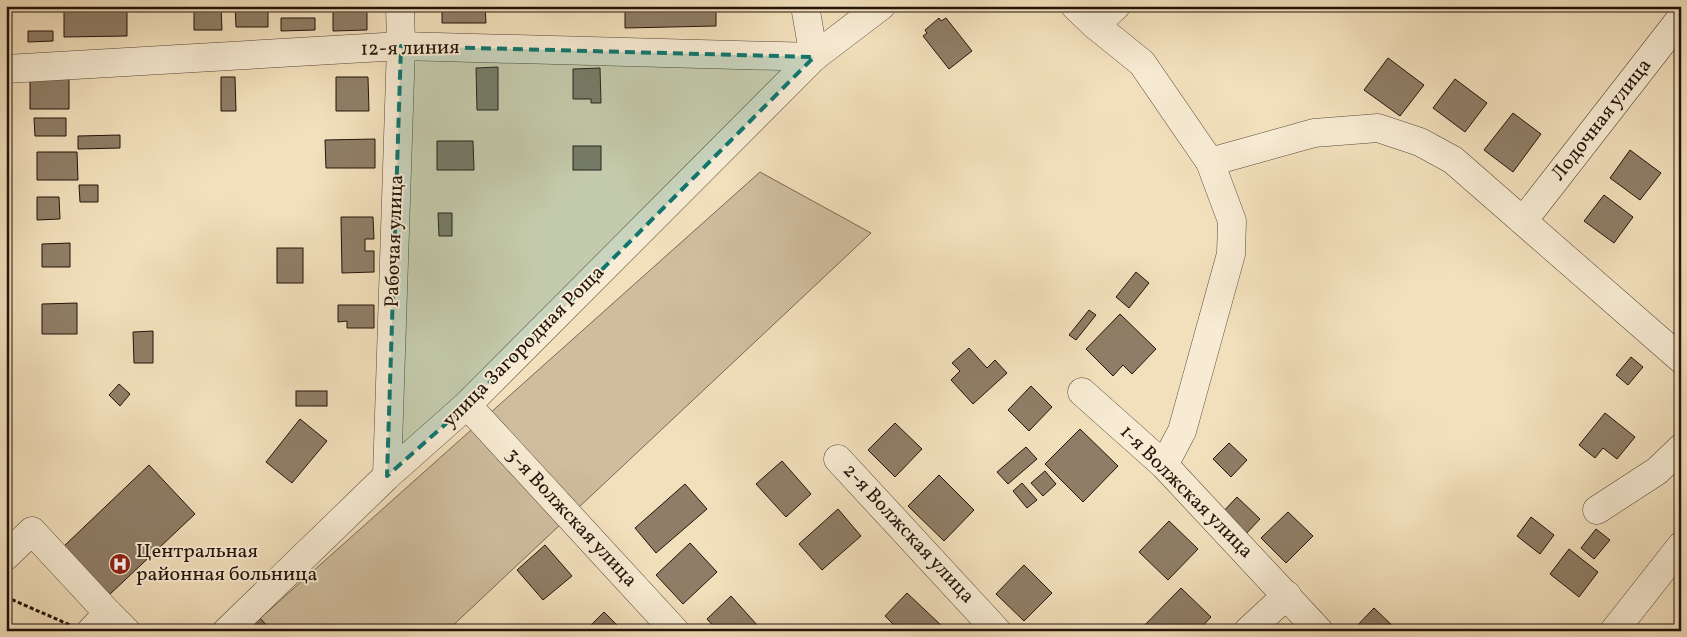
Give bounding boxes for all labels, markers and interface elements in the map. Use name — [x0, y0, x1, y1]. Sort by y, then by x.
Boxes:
street label: 12-я линия — [360, 34, 460, 64]
street label: Лодочная улица — [1545, 53, 1659, 187]
street label: Рабочая улица — [379, 174, 411, 308]
street label: улица Загородная Роща — [437, 260, 611, 434]
street label: 1-я Волжская улица — [1113, 419, 1259, 565]
street label: 3-я Волжская улица — [499, 442, 643, 594]
street label: 2-я Волжская улица — [836, 458, 980, 610]
place label: Центральная районная больница — [136, 538, 318, 589]
hospital icon: Центральная районная больница — [108, 552, 132, 576]

